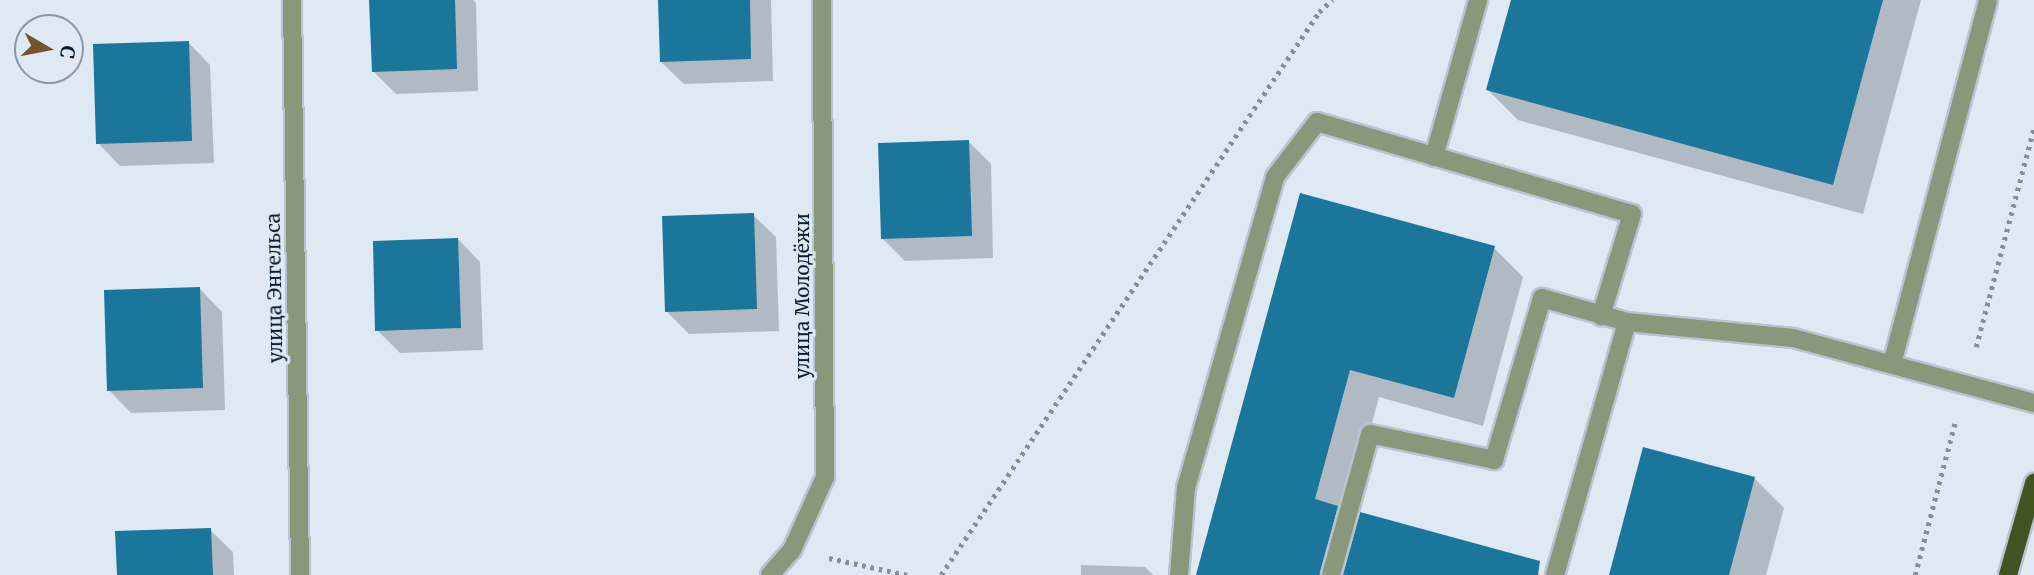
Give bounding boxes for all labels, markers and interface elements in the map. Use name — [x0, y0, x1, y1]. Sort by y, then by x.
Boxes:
north arrow — [14, 14, 84, 84]
text: С — [55, 44, 81, 61]
street label: улица Энгельса — [262, 213, 288, 363]
street label: улица Молодёжи — [792, 213, 814, 379]

